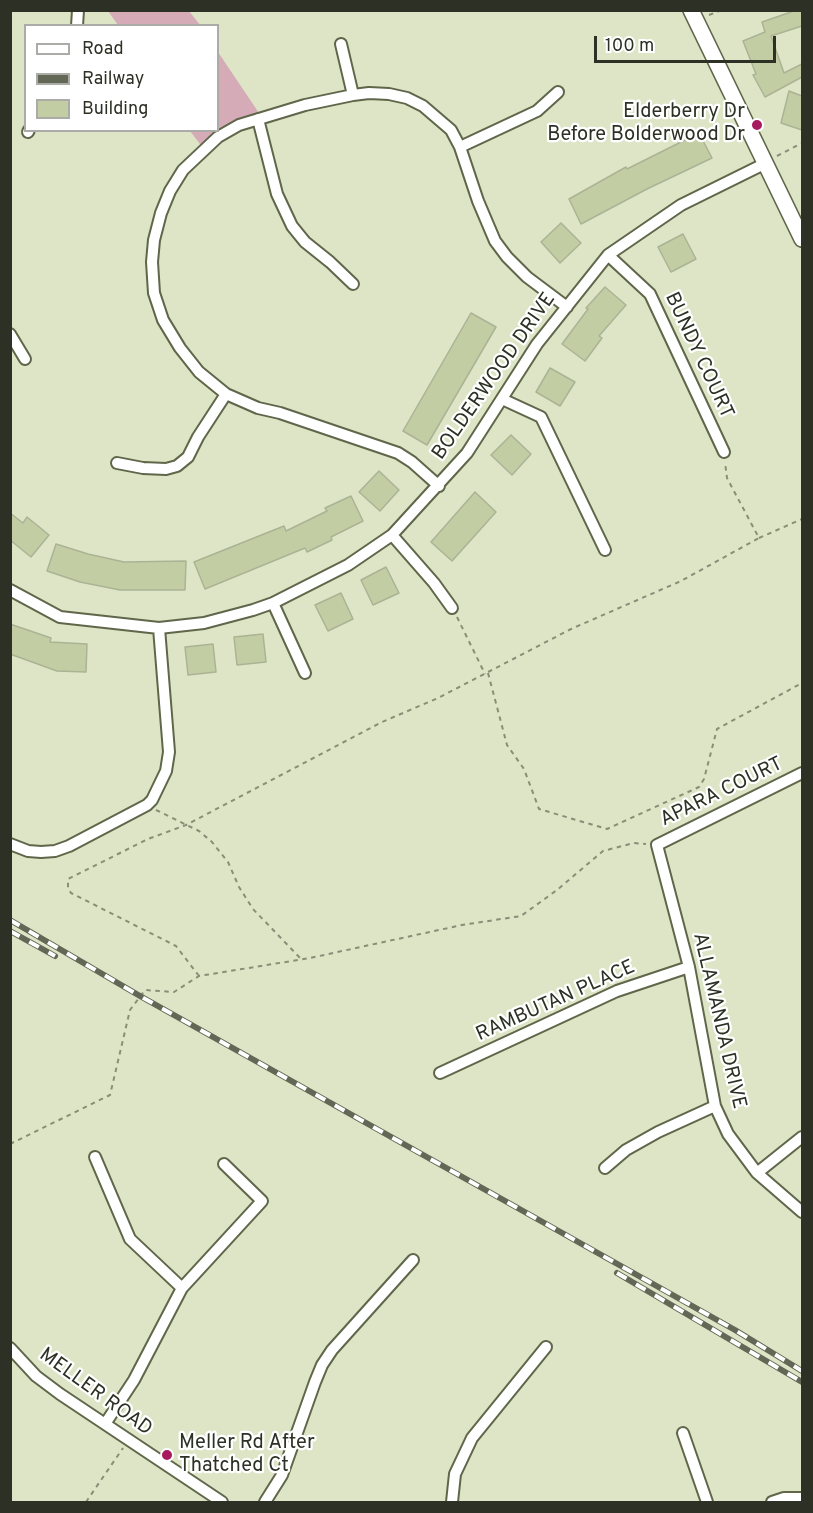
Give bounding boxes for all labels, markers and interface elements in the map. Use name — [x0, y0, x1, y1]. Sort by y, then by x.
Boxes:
legend — [24, 24, 219, 132]
scale bar — [597, 24, 778, 62]
text: 100 m — [605, 35, 654, 58]
text: Road — [82, 38, 124, 61]
text: Railway — [82, 68, 144, 91]
text: Building — [82, 98, 148, 121]
place label: Elderberry Dr Before Bolderwood Dr — [547, 101, 745, 148]
marker: Elderberry Dr Before Bolderwood Dr — [750, 118, 764, 132]
street label: BOLDERWOOD DRIVE — [428, 289, 562, 465]
street label: BUNDY COURT — [658, 289, 738, 423]
street label: APARA COURT — [657, 753, 787, 833]
street label: ALLAMANDA DRIVE — [686, 931, 750, 1111]
street label: RAMBUTAN PLACE — [473, 956, 639, 1048]
street label: MELLER ROAD — [34, 1344, 156, 1442]
place label: Meller Rd After Thatched Ct — [179, 1432, 315, 1479]
marker: Meller Rd After Thatched Ct — [160, 1448, 174, 1462]

